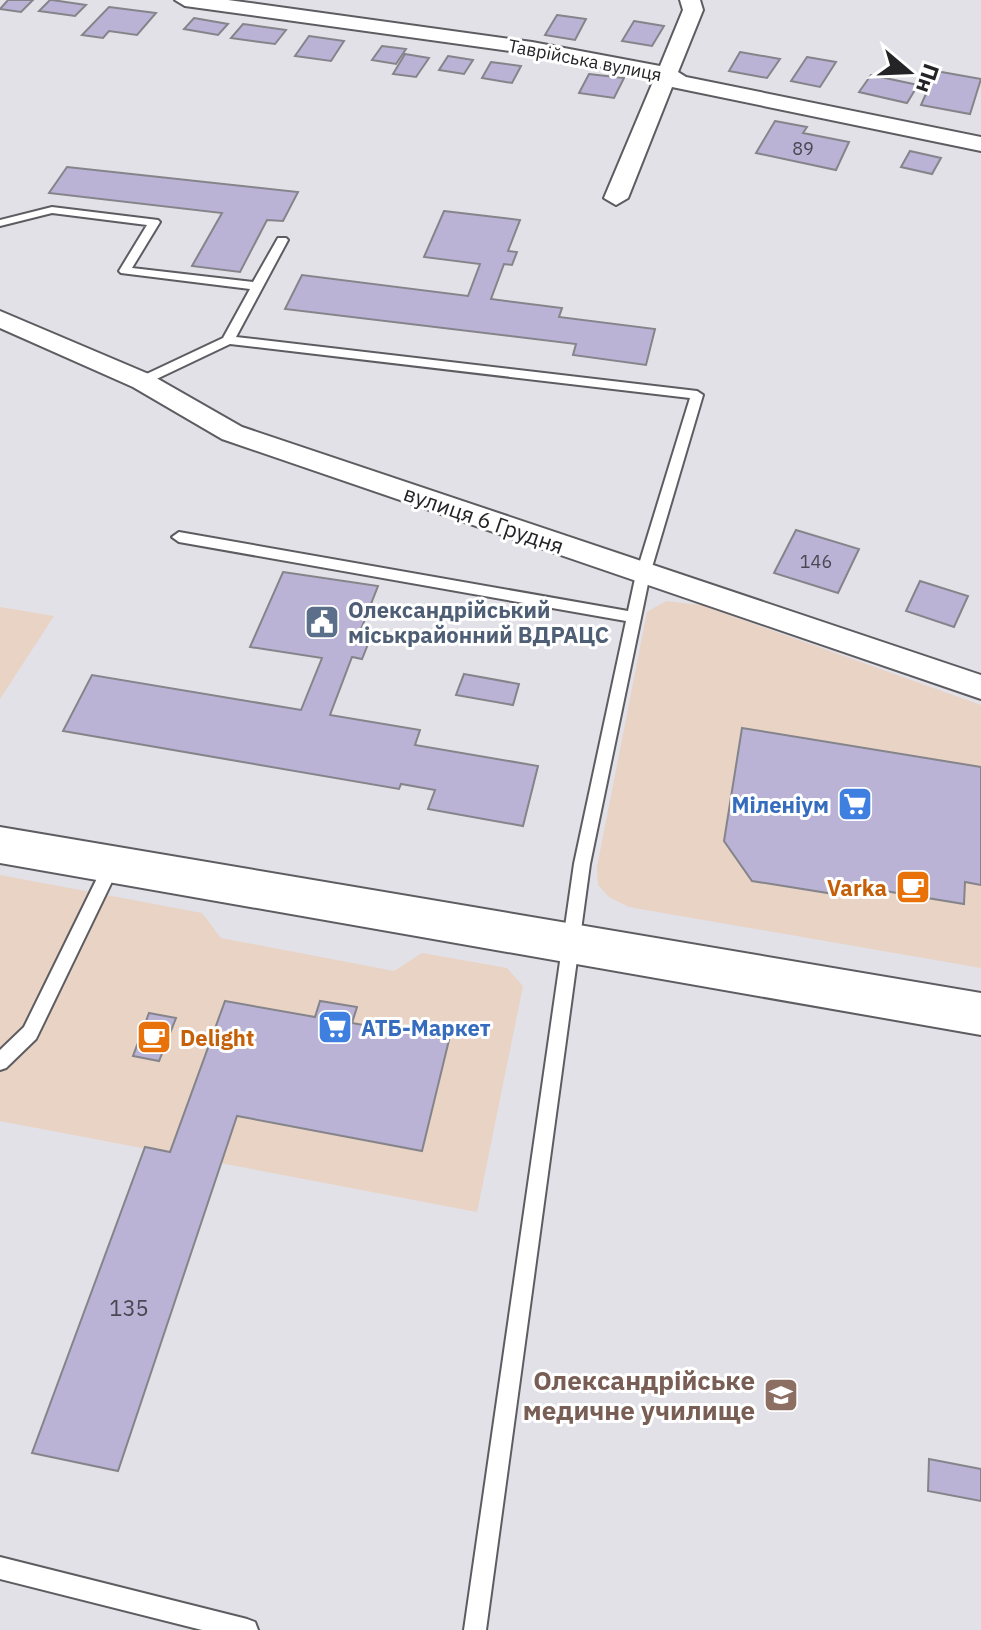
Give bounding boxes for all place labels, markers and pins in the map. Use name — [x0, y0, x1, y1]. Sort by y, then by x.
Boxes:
place label: Олександрійський міськрайонний ВДРАЦС — [348, 595, 609, 649]
public building icon: Олександрійський міськрайонний ВДРАЦС — [303, 603, 341, 641]
supermarket icon: Міленіум — [836, 785, 874, 823]
place label: Міленіум — [731, 790, 829, 819]
cafe icon: Varka — [894, 868, 932, 906]
place label: Varka — [827, 873, 887, 902]
supermarket icon: АТБ-Маркет — [316, 1008, 354, 1046]
place label: АТБ-Маркет — [361, 1013, 491, 1042]
cafe icon: Delight — [135, 1018, 173, 1056]
place label: Delight — [180, 1023, 254, 1052]
place label: Олександрійське медичне училище — [523, 1363, 755, 1427]
school or university icon: Олександрійське медичне училище — [762, 1376, 800, 1414]

